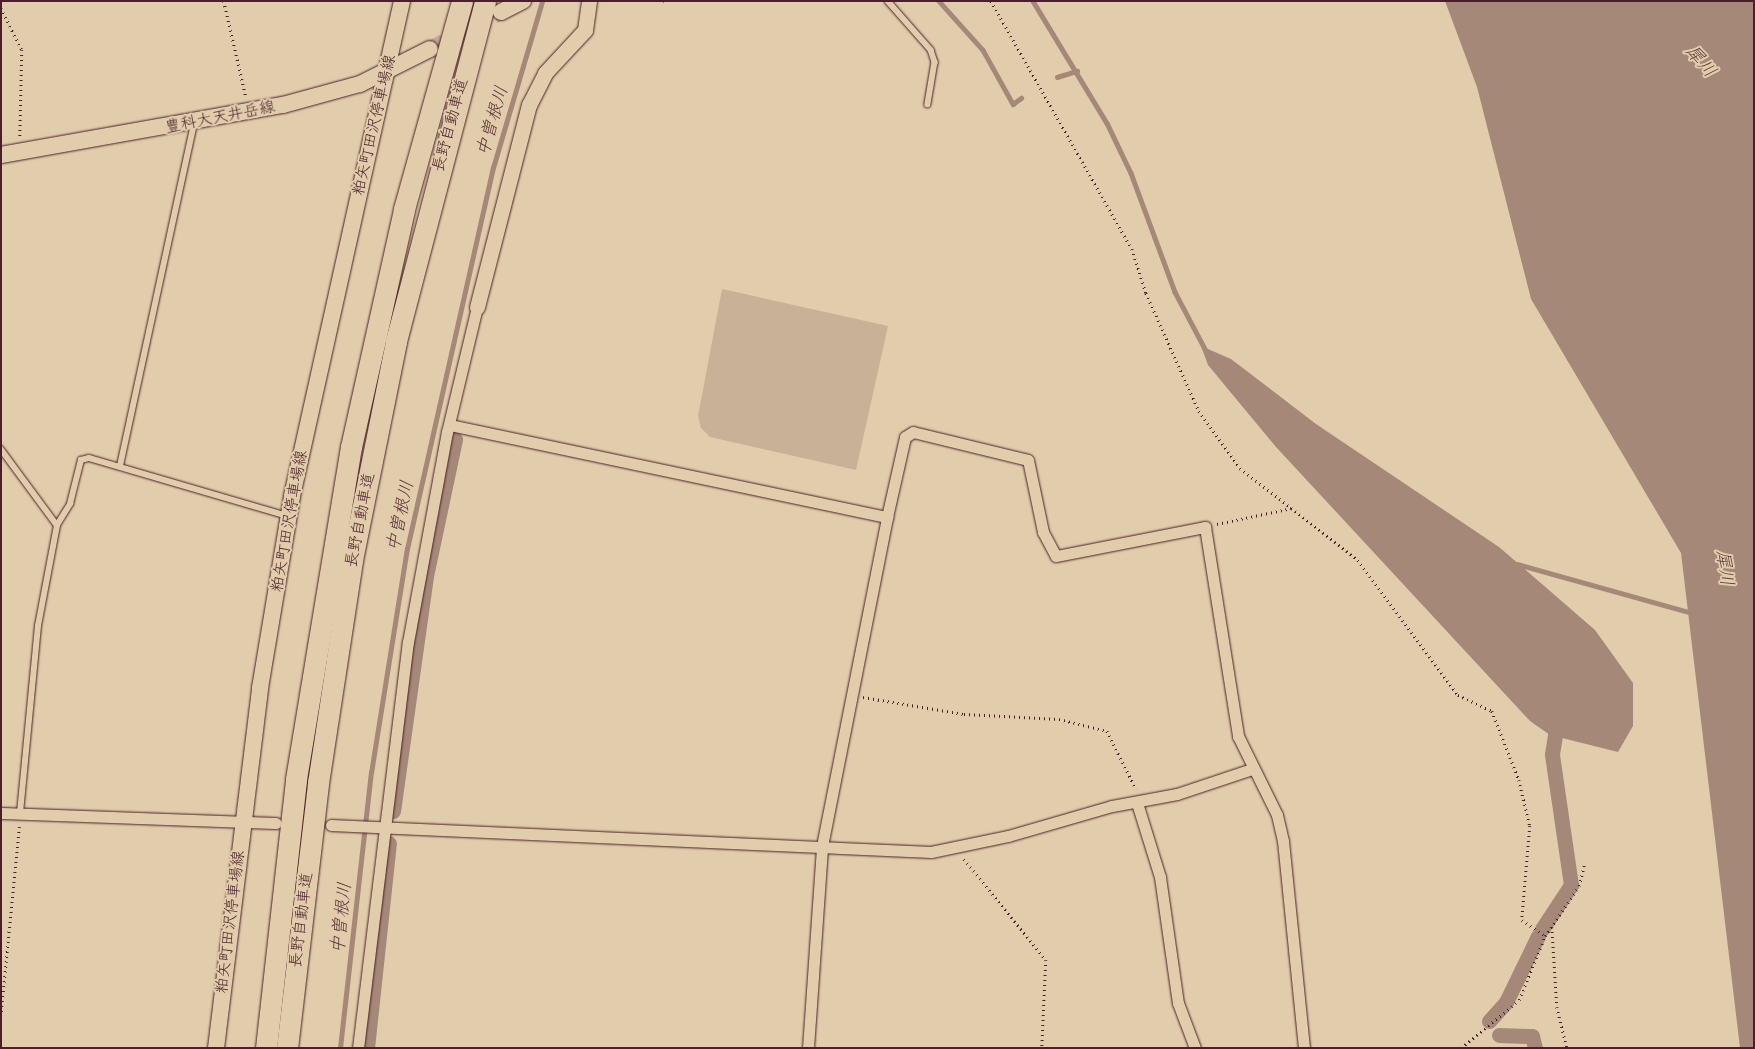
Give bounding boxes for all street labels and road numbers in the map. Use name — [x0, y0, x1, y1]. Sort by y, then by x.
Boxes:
street label: 粕矢町田沢停車場線 — [348, 53, 400, 197]
street label: 長野自動車道 — [428, 76, 472, 174]
street label: 豊科大天井岳線 — [163, 97, 277, 137]
street label: 粕矢町田沢停車場線 — [267, 448, 311, 594]
street label: 長野自動車道 — [341, 471, 379, 569]
street label: 粕矢町田沢停車場線 — [212, 849, 248, 995]
street label: 長野自動車道 — [286, 871, 316, 969]

